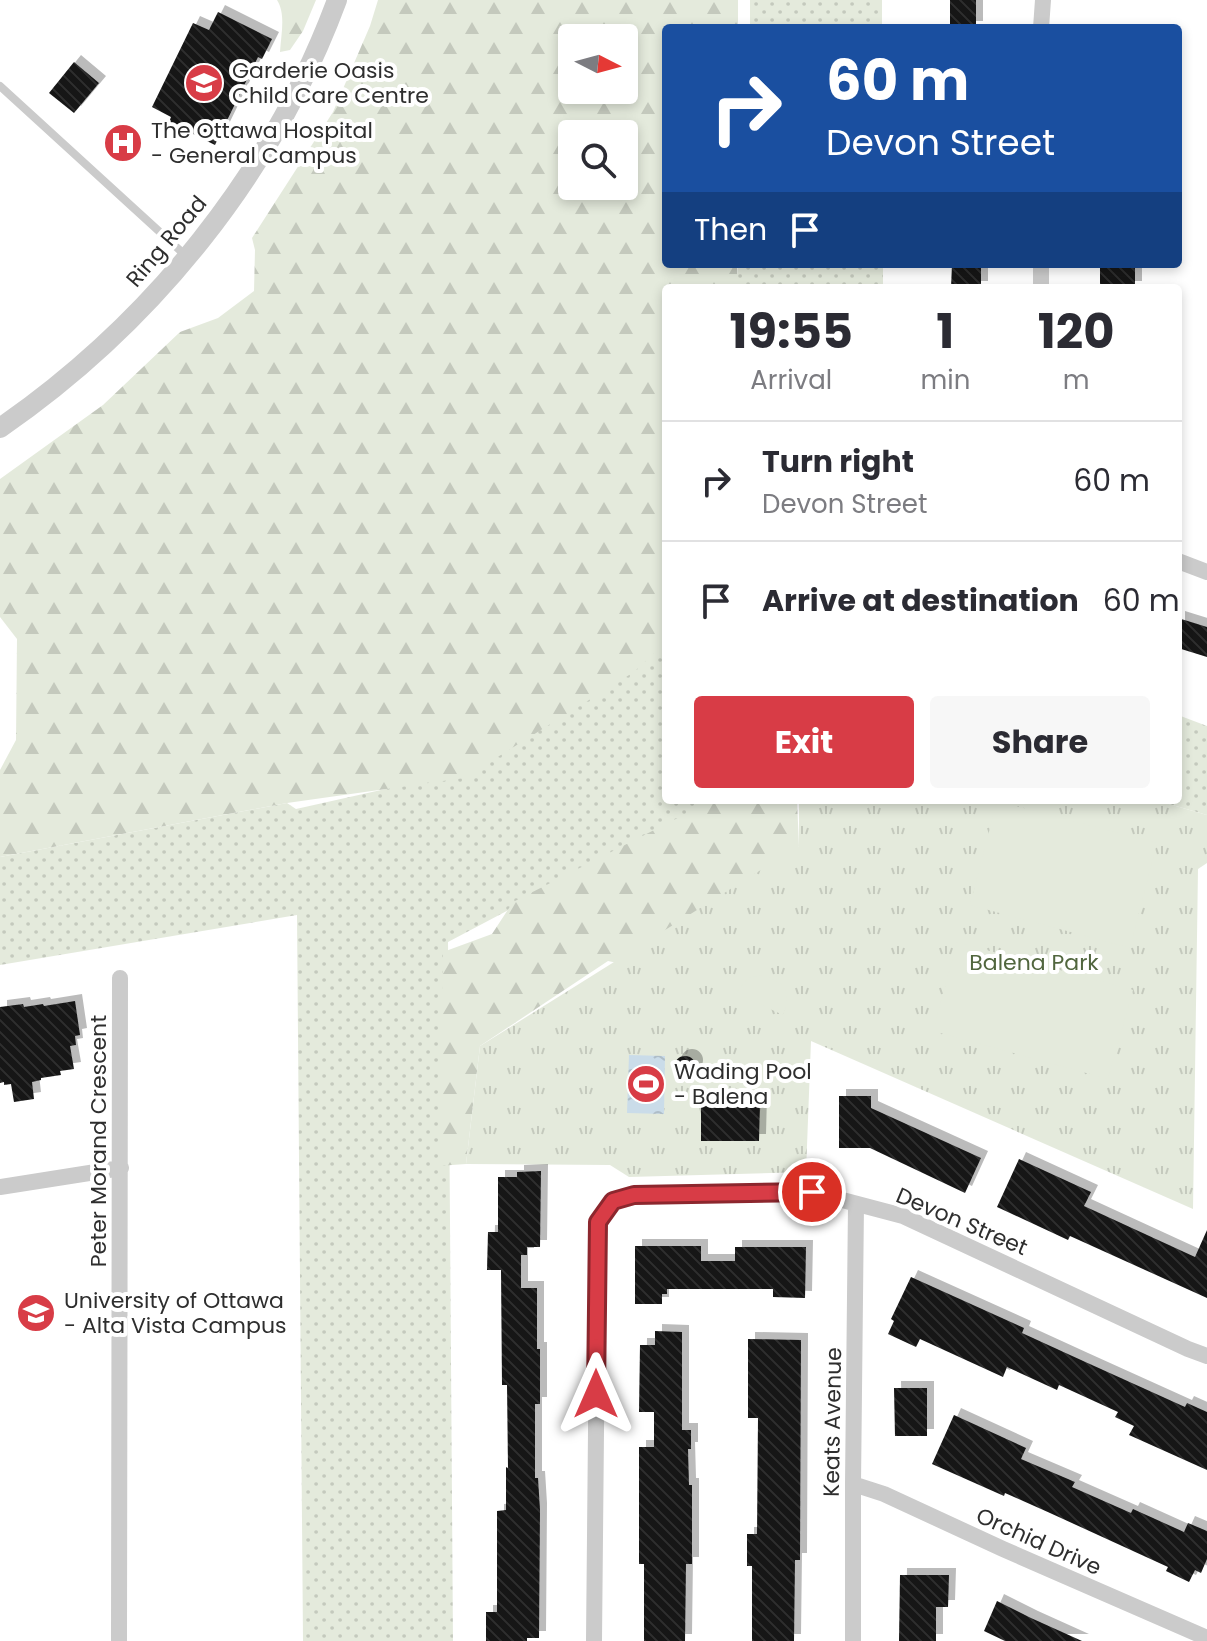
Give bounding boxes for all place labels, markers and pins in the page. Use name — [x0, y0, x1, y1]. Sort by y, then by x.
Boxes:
place label: Garderie Oasis Child Care Centre — [232, 55, 429, 111]
school or university icon: Garderie Oasis Child Care Centre — [183, 62, 225, 104]
place label: The Ottawa Hospital - General Campus — [151, 115, 373, 171]
hospital icon: The Ottawa Hospital - General Campus — [102, 122, 144, 164]
place label: Wading Pool - Balena — [674, 1056, 812, 1112]
sports icon: Wading Pool - Balena — [625, 1063, 667, 1105]
pin — [778, 1158, 846, 1226]
place label: University of Ottawa - Alta Vista Campus — [64, 1285, 286, 1341]
school or university icon: University of Ottawa - Alta Vista Campus — [15, 1292, 57, 1334]

